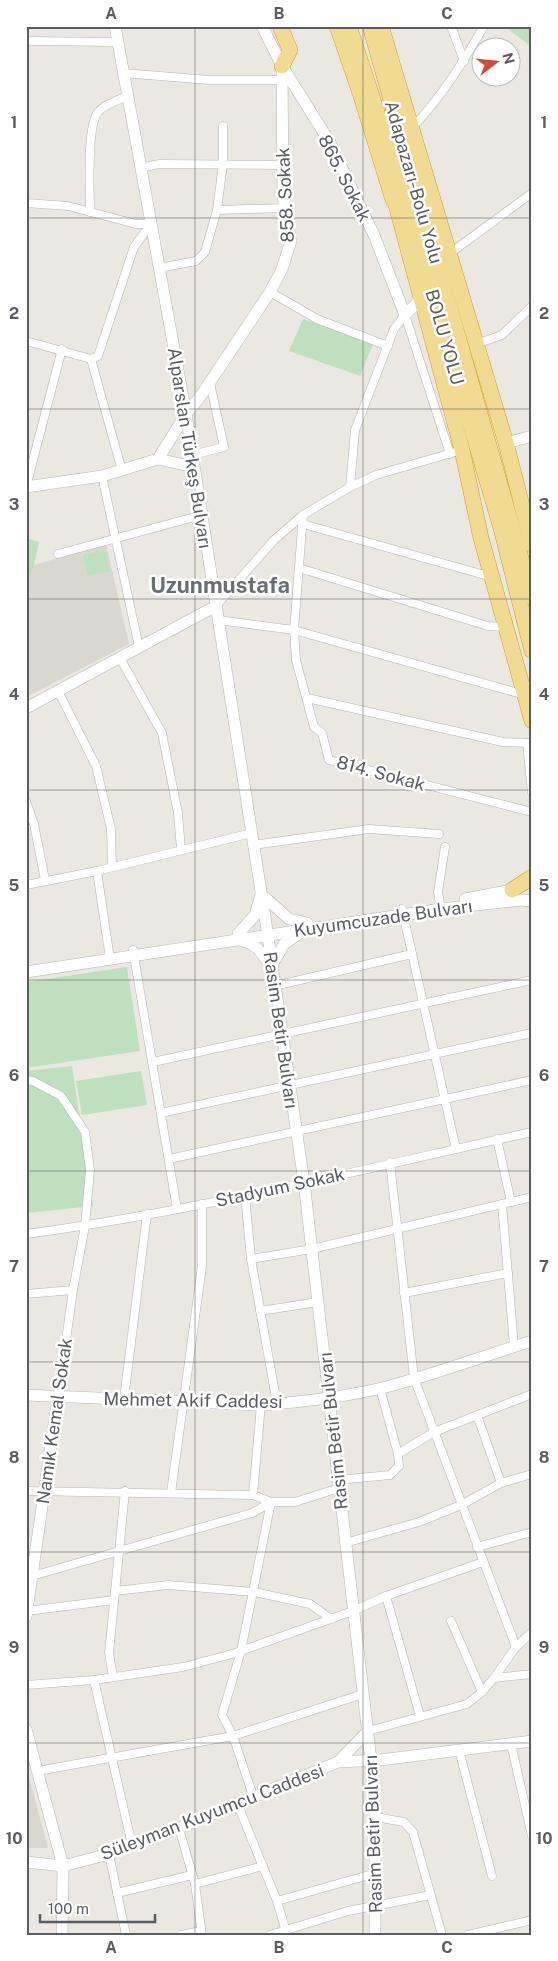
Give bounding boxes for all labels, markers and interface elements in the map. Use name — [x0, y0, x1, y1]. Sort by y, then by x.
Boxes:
text: A — [105, 4, 117, 23]
text: B — [274, 4, 285, 23]
text: C — [441, 4, 453, 23]
north arrow — [470, 38, 520, 88]
text: N — [499, 51, 518, 66]
street label: Adapazarı-Bolu Yolu — [381, 98, 447, 266]
text: 1 — [11, 113, 17, 132]
text: 1 — [541, 113, 547, 132]
street label: 865. Sokak — [314, 131, 376, 225]
street label: 858. Sokak — [272, 147, 298, 243]
street label: BOLU YOLU — [421, 287, 469, 387]
text: 2 — [9, 304, 19, 323]
text: 2 — [539, 304, 549, 323]
street label: Alparslan Türkeş Bulvarı — [164, 346, 216, 550]
text: 3 — [9, 495, 19, 514]
text: 3 — [539, 495, 549, 514]
district label: Uzunmustafa — [150, 572, 290, 598]
text: 4 — [9, 685, 20, 704]
text: 4 — [539, 685, 550, 704]
street label: 814. Sokak — [334, 751, 428, 795]
text: 5 — [9, 876, 20, 895]
text: 5 — [539, 876, 550, 895]
street label: Kuyumcuzade Bulvarı — [292, 895, 474, 941]
street label: Rasim Betir Bulvarı — [260, 950, 302, 1110]
text: 6 — [9, 1066, 19, 1085]
text: 6 — [539, 1066, 549, 1085]
street label: Stadyum Sokak — [213, 1163, 347, 1211]
text: 7 — [9, 1257, 19, 1276]
text: 7 — [539, 1257, 549, 1276]
street label: Namık Kemal Sokak — [32, 1337, 76, 1505]
street label: Rasim Betir Bulvarı — [314, 1351, 352, 1511]
street label: Mehmet Akif Caddesi — [103, 1388, 283, 1412]
text: 8 — [9, 1448, 20, 1467]
text: 8 — [539, 1448, 550, 1467]
text: 9 — [9, 1638, 19, 1657]
text: 9 — [539, 1638, 549, 1657]
street label: Rasim Betir Bulvarı — [360, 1755, 386, 1913]
street label: Süleyman Kuyumcu Caddesi — [97, 1760, 327, 1864]
text: 10 — [5, 1829, 23, 1848]
text: 10 — [535, 1829, 553, 1848]
scale bar — [40, 1891, 155, 1923]
text: 100 m — [48, 1900, 89, 1917]
text: A — [105, 1938, 117, 1957]
text: B — [274, 1938, 285, 1957]
text: C — [441, 1938, 453, 1957]

